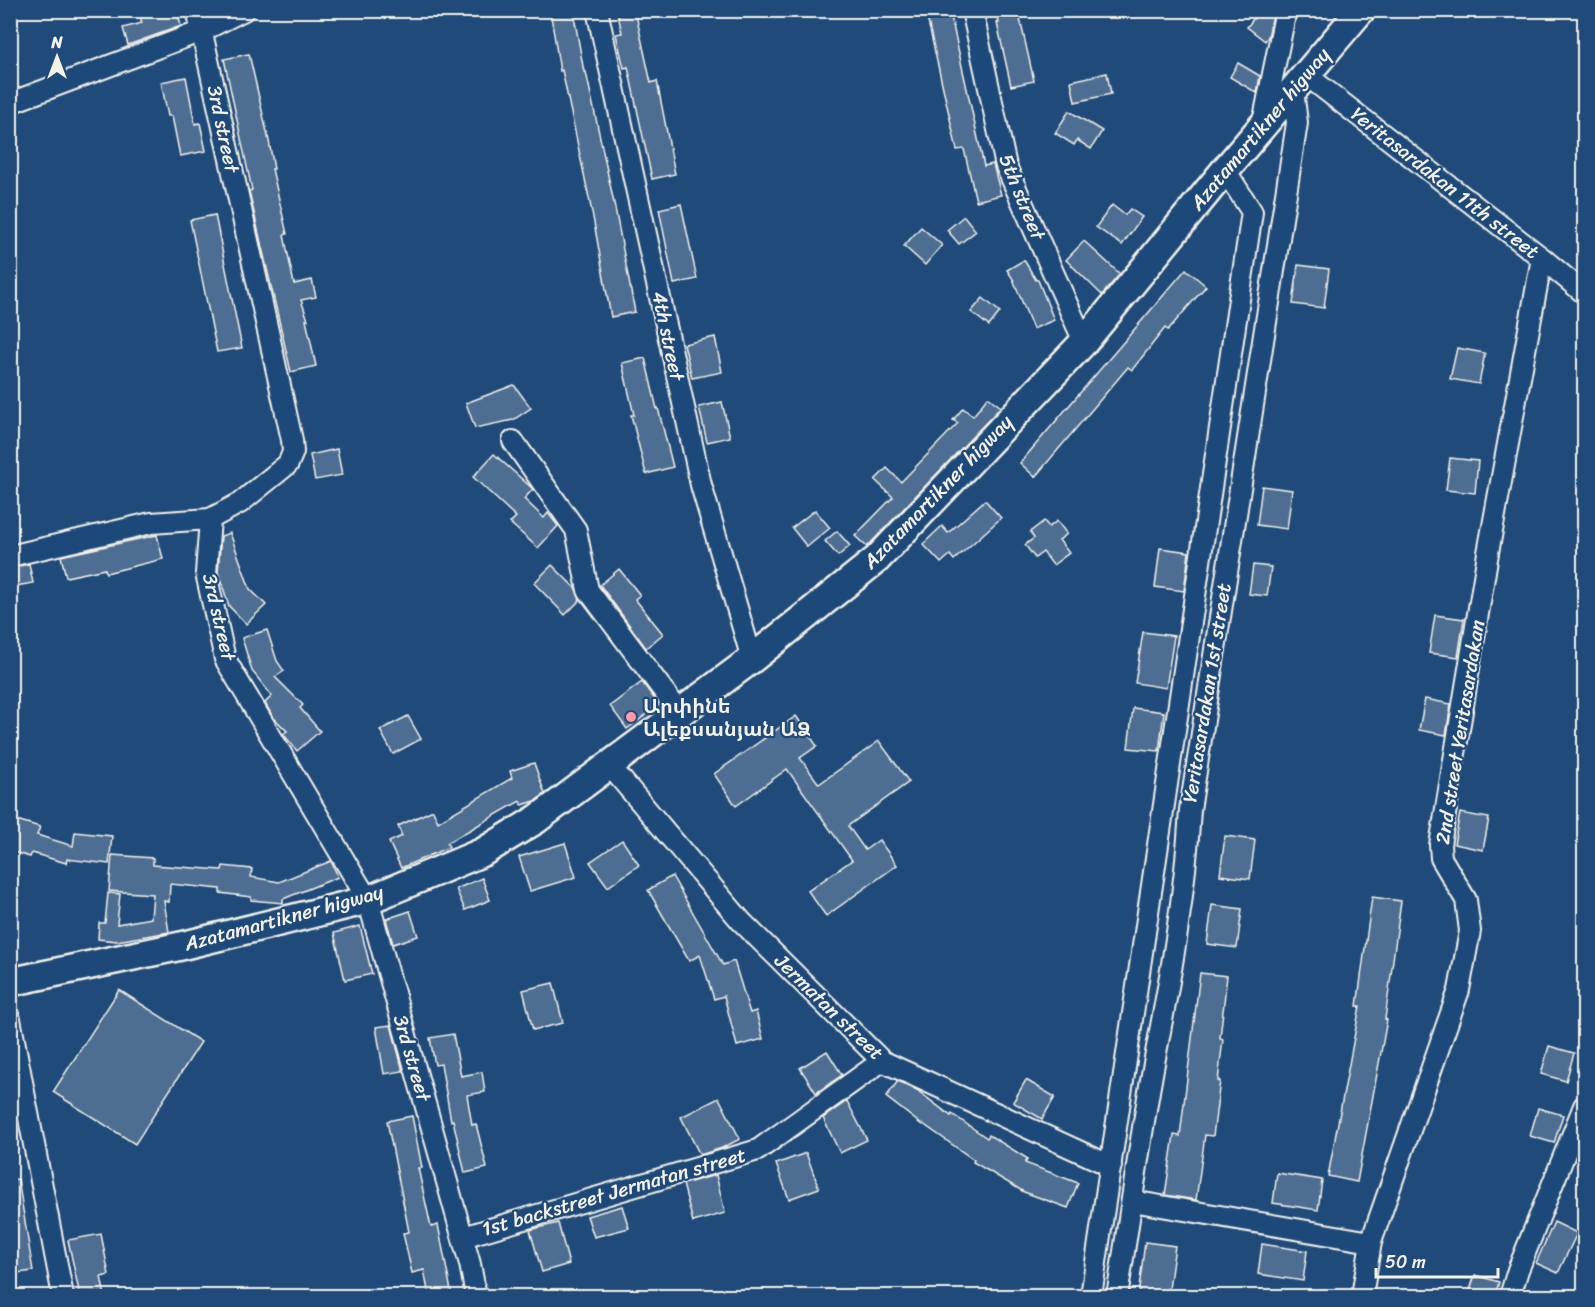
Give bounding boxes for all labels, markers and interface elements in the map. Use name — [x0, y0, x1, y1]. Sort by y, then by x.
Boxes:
north arrow — [27, 27, 87, 87]
text: N — [50, 28, 63, 57]
street label: Azatamartikner higway — [1180, 39, 1340, 219]
street label: 3rd street — [197, 82, 250, 177]
street label: Yeritasardakan 11th street — [1343, 98, 1548, 268]
street label: 5th street — [989, 149, 1056, 246]
street label: 4th street — [641, 288, 695, 385]
street label: Azatamartikner higway — [854, 406, 1022, 578]
street label: 3rd street — [192, 570, 246, 665]
street label: Yeritasardakan 1st street — [1172, 580, 1242, 805]
street label: 2nd street Yeritasardakan — [1425, 617, 1495, 847]
place label: Արփինե Ալեքսանյան ԱՁ — [643, 689, 811, 747]
marker: Արփինե Ալեքսանյան ԱՁ — [624, 710, 638, 724]
street label: Azatamartikner higway — [180, 874, 388, 962]
street label: Jermatan street — [765, 944, 892, 1069]
street label: 3rd street — [383, 1011, 441, 1106]
street label: 1st backstreet Jermatan street — [478, 1137, 751, 1247]
scale bar — [1376, 1241, 1498, 1279]
text: 50 m — [1385, 1246, 1426, 1278]

